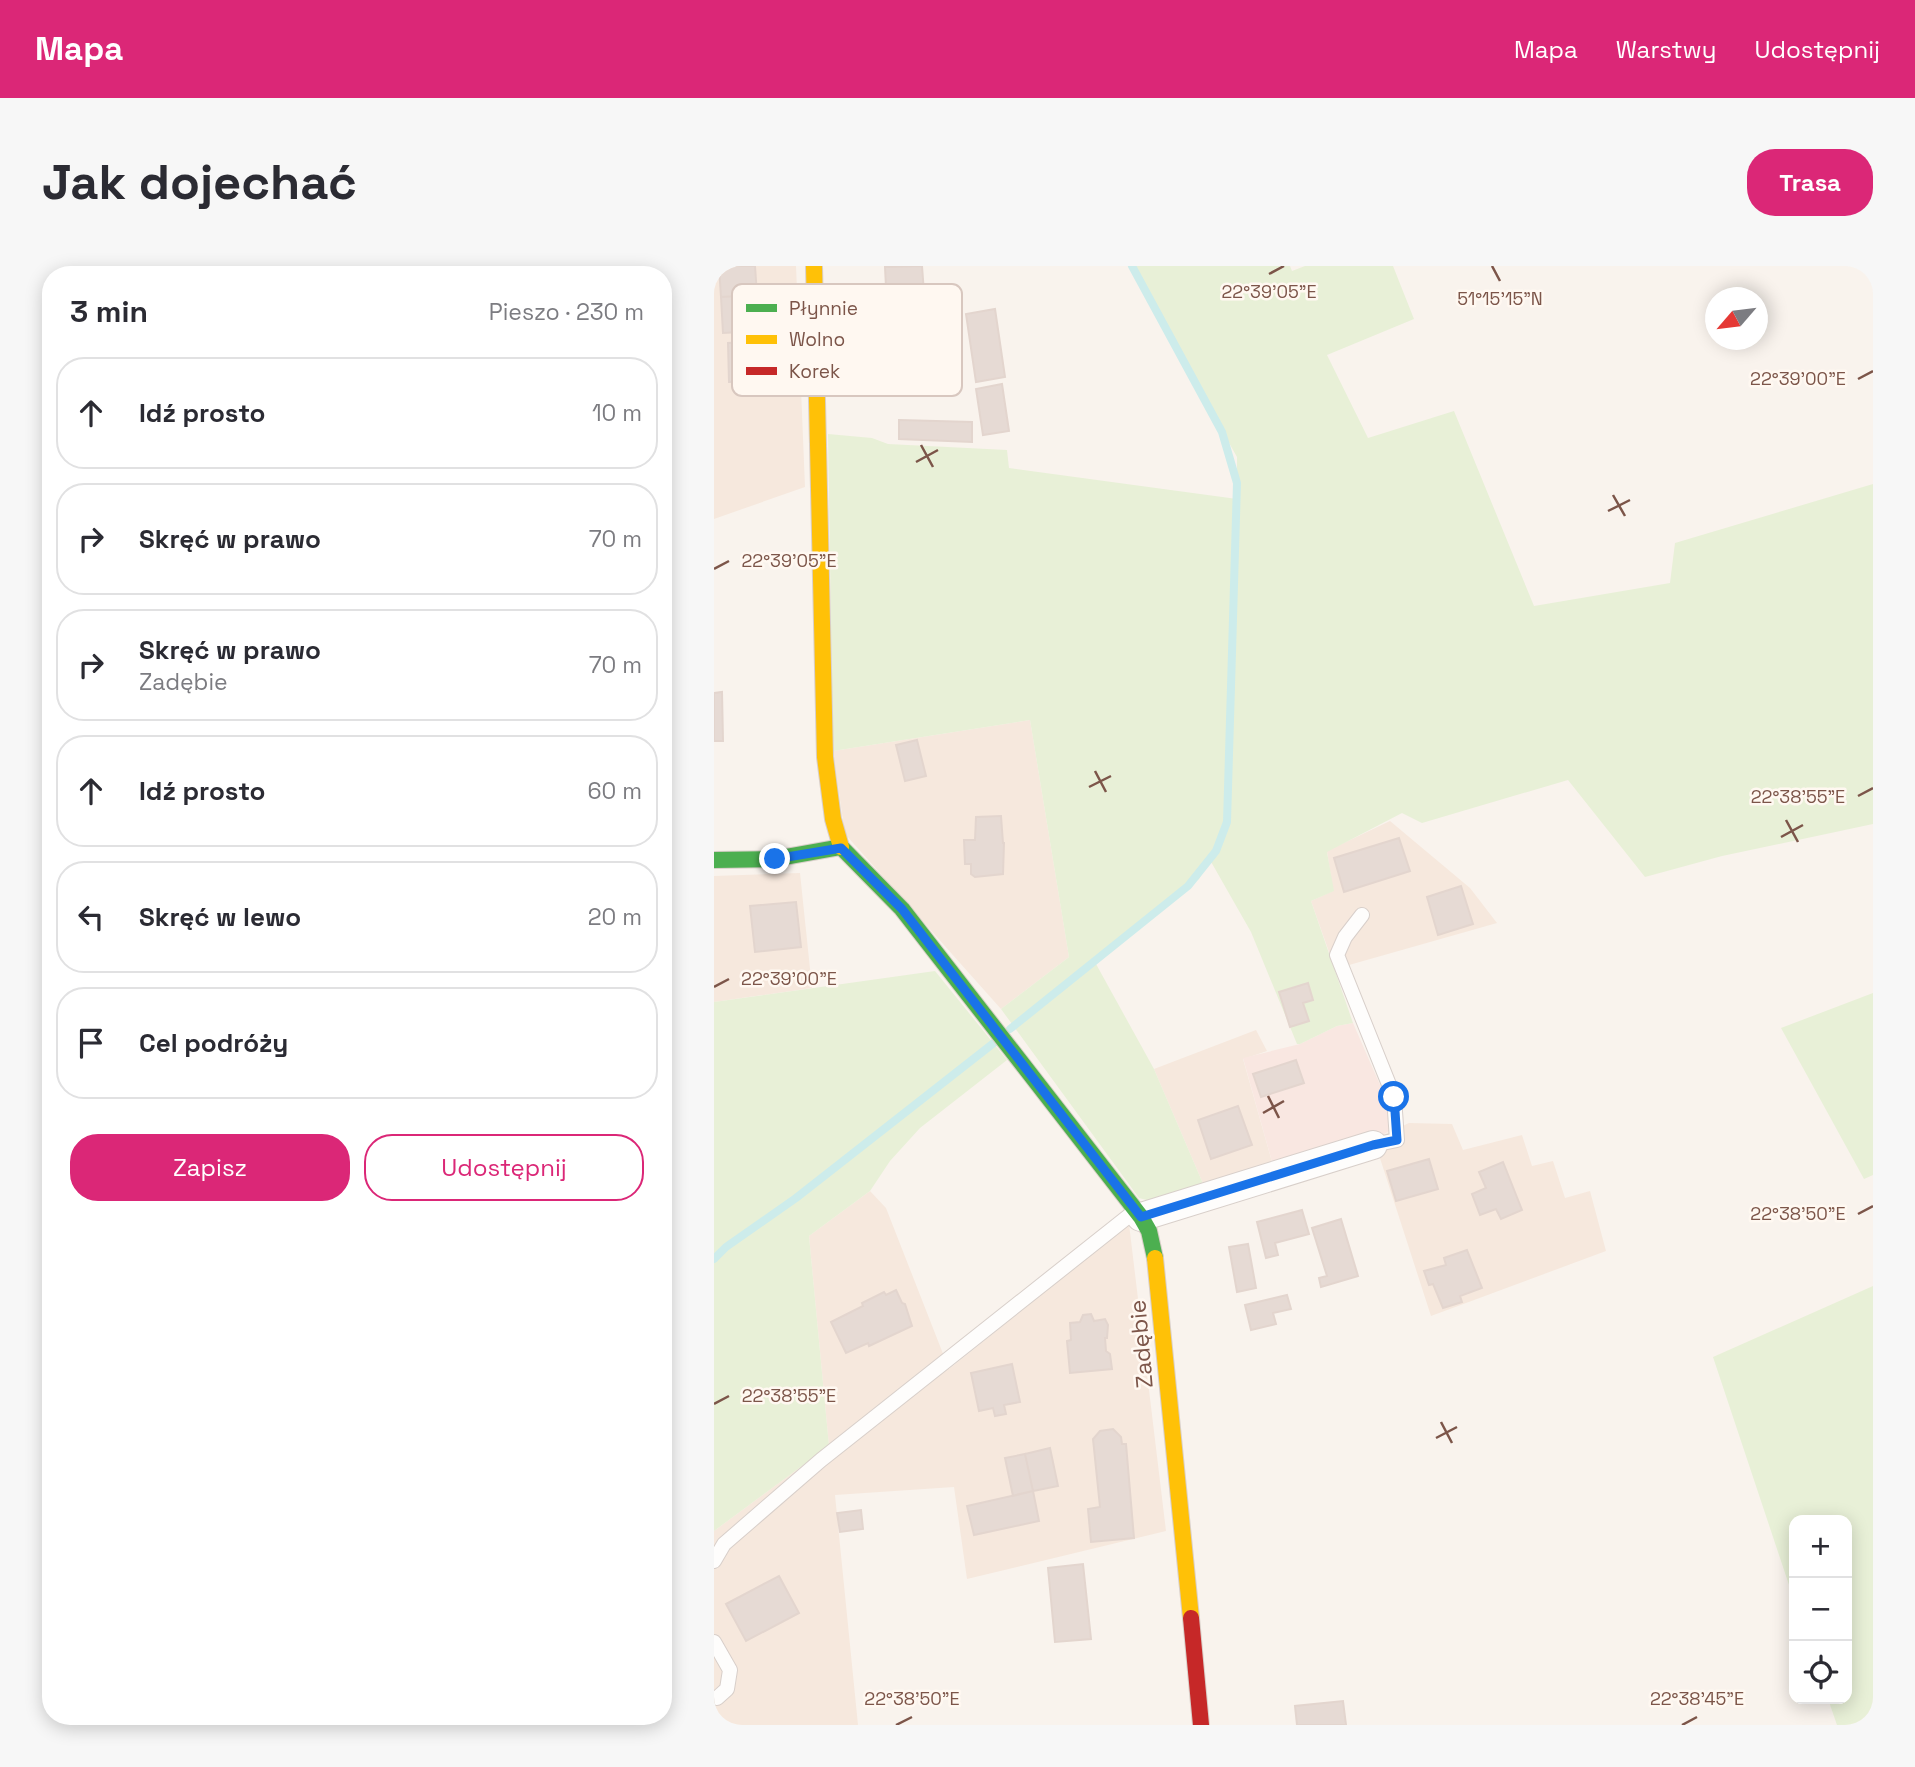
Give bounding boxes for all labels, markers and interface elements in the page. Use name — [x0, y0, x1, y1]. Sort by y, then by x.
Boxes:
text: Mapa — [35, 28, 123, 70]
text: Mapa — [1514, 34, 1578, 65]
text: Warstwy — [1616, 34, 1717, 65]
text: Udostępnij — [1755, 34, 1880, 65]
button: Trasa — [1747, 149, 1873, 216]
text: Jak dojechać — [42, 151, 357, 213]
text: 22°39'05"E — [1221, 280, 1317, 303]
legend — [732, 284, 962, 396]
text: 51°15'15"N — [1457, 287, 1543, 310]
north arrow — [1705, 287, 1768, 350]
text: 3 min — [70, 292, 148, 331]
text: Płynnie — [789, 296, 858, 321]
text: Pieszo · 230 m — [489, 297, 644, 327]
text: Wolno — [789, 327, 845, 352]
text: Korek — [789, 359, 840, 384]
text: 22°39'00"E — [1750, 367, 1846, 390]
icon: ahead — [72, 394, 110, 432]
text: Idź prosto — [139, 396, 266, 430]
text: 10 m — [592, 398, 642, 428]
icon: right — [72, 520, 110, 558]
text: Skręć w prawo — [139, 522, 321, 556]
text: 70 m — [589, 524, 642, 554]
text: 22°39'05"E — [741, 549, 837, 572]
text: Skręć w prawo — [139, 633, 321, 667]
icon: right — [72, 646, 110, 684]
text: 70 m — [589, 650, 642, 680]
text: Zadębie — [139, 667, 228, 697]
icon: ahead — [72, 772, 110, 810]
text: Idź prosto — [139, 774, 266, 808]
text: 60 m — [587, 776, 642, 806]
text: 22°38'55"E — [1751, 785, 1845, 808]
route end — [759, 843, 790, 874]
icon: left — [72, 898, 110, 936]
text: Skręć w lewo — [139, 900, 301, 934]
text: 20 m — [588, 902, 642, 932]
text: 22°39'00"E — [741, 967, 837, 990]
icon: arrive — [72, 1024, 110, 1062]
text: Cel podróży — [139, 1026, 288, 1060]
route start — [1378, 1081, 1409, 1112]
button: Zapisz — [70, 1134, 350, 1201]
button: Udostępnij — [364, 1134, 644, 1201]
text: 22°38'50"E — [1750, 1202, 1846, 1225]
street label: Zadębie — [1122, 1299, 1160, 1389]
text: 22°38'55"E — [742, 1384, 836, 1407]
map controls — [1789, 1515, 1852, 1704]
button: + — [1789, 1515, 1852, 1578]
button: − — [1789, 1578, 1852, 1641]
button: locate — [1789, 1641, 1852, 1704]
text: 22°38'50"E — [864, 1687, 960, 1710]
text: 22°38'45"E — [1650, 1687, 1744, 1710]

